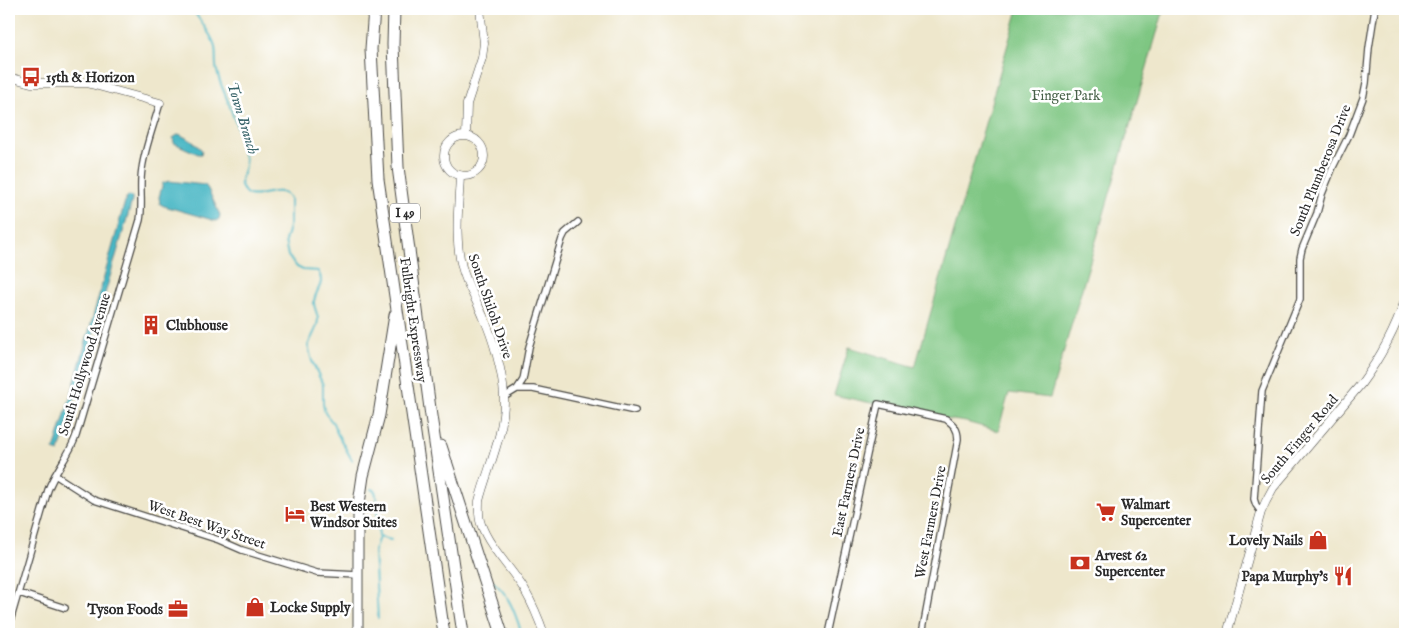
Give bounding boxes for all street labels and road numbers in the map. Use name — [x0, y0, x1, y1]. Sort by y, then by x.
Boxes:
street label: South Plumberosa Drive — [1286, 101, 1356, 239]
road number: I 49 — [390, 204, 420, 222]
street label: South Shiloh Drive — [464, 251, 517, 362]
street label: Fulbright Expressway — [395, 256, 431, 384]
street label: South Hollywood Avenue — [55, 290, 115, 438]
street label: South Finger Road — [1257, 391, 1343, 488]
street label: East Farmers Drive — [829, 425, 869, 539]
street label: West Farmers Drive — [911, 464, 951, 580]
street label: West Best Way Street — [145, 496, 268, 554]

